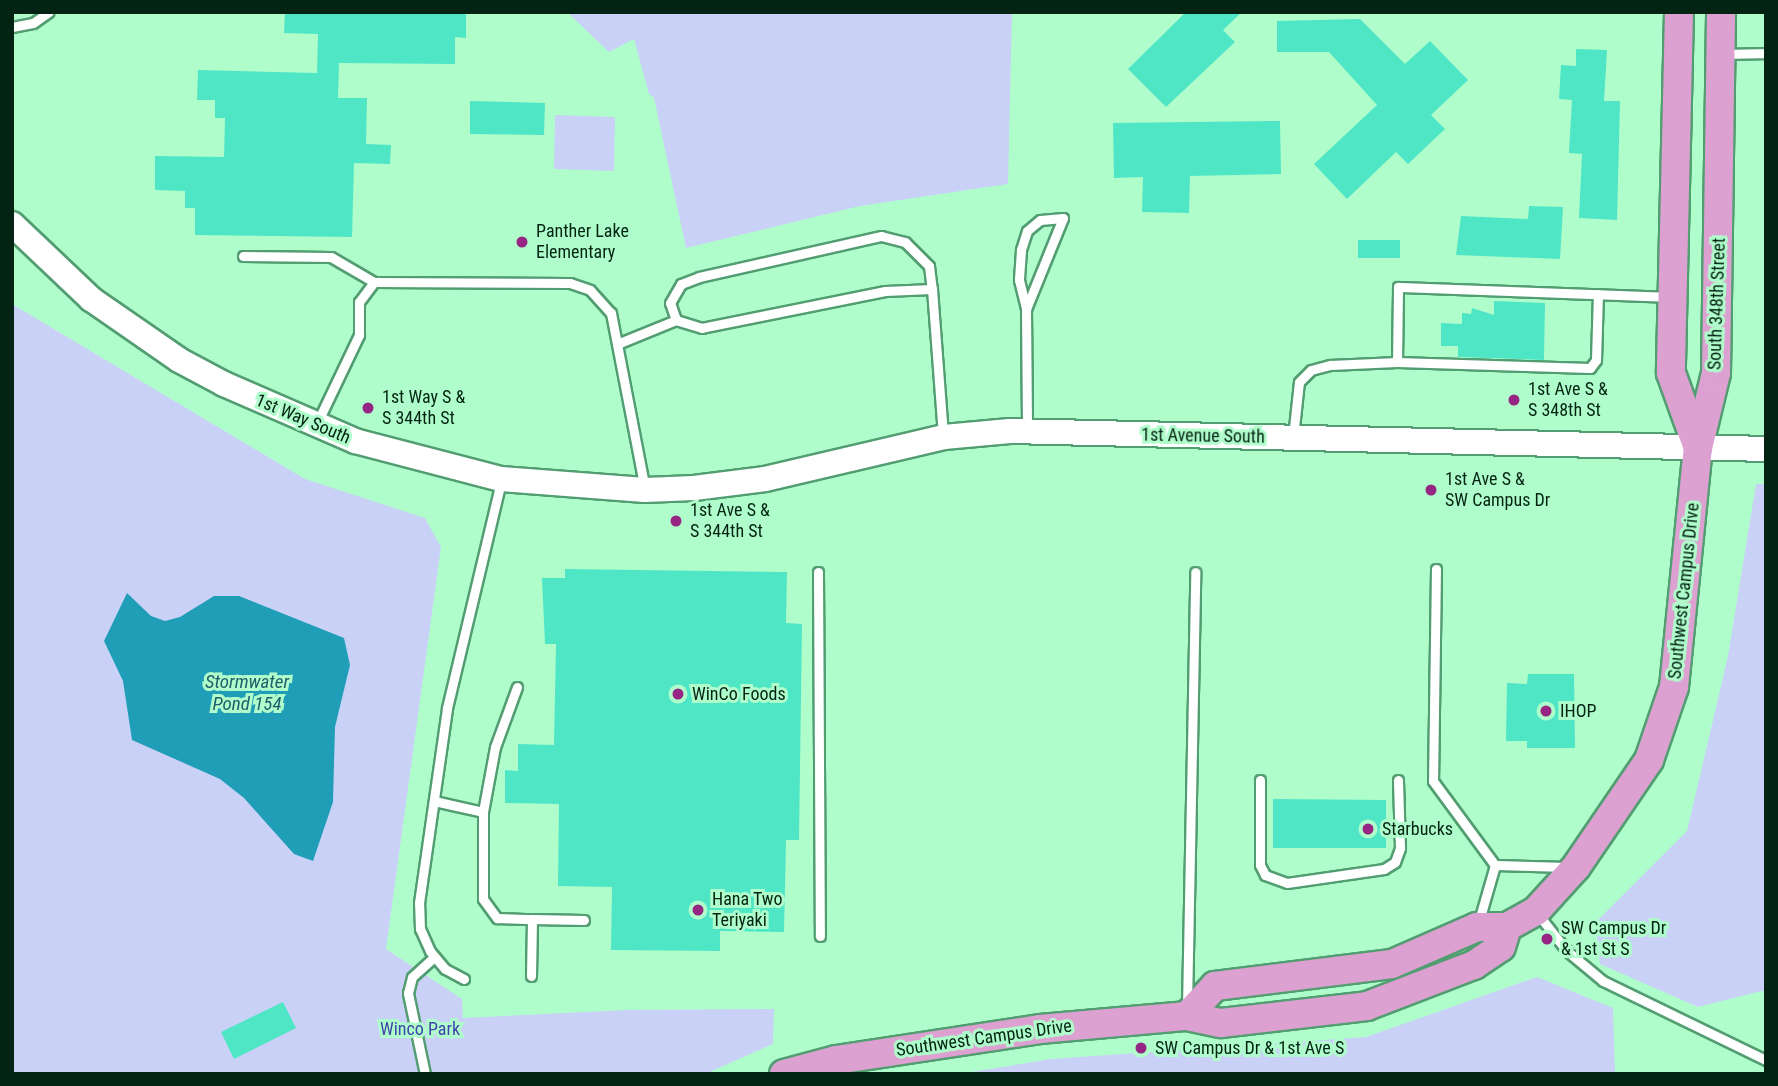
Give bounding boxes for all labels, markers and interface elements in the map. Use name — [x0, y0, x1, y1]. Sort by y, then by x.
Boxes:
place label: Panther Lake Elementary — [536, 221, 629, 264]
marker: Panther Lake Elementary — [514, 234, 530, 250]
street label: South 348th Street — [1704, 238, 1730, 370]
place label: 1st Ave S & S 348th St — [1528, 379, 1608, 422]
place label: 1st Way S & S 344th St — [382, 387, 465, 430]
street label: 1st Way South — [252, 389, 354, 449]
marker: 1st Ave S & S 348th St — [1506, 392, 1522, 408]
marker: 1st Way S & S 344th St — [360, 400, 376, 416]
street label: 1st Avenue South — [1141, 424, 1265, 448]
place label: 1st Ave S & SW Campus Dr — [1445, 469, 1550, 512]
marker: 1st Ave S & SW Campus Dr — [1423, 482, 1439, 498]
place label: 1st Ave S & S 344th St — [690, 500, 770, 542]
street label: Southwest Campus Drive — [1664, 502, 1704, 680]
marker: 1st Ave S & S 344th St — [668, 513, 684, 529]
water label: Stormwater Pond 154 — [205, 671, 289, 715]
place label: WinCo Foods — [692, 683, 786, 705]
marker: WinCo Foods — [670, 686, 686, 702]
place label: IHOP — [1560, 700, 1596, 722]
marker: IHOP — [1538, 703, 1554, 719]
place label: Starbucks — [1382, 818, 1453, 840]
marker: Starbucks — [1360, 821, 1376, 837]
place label: Hana Two Teriyaki — [712, 889, 783, 932]
marker: Hana Two Teriyaki — [690, 902, 706, 918]
place label: SW Campus Dr & 1st St S — [1561, 918, 1666, 960]
marker: SW Campus Dr & 1st St S — [1539, 931, 1555, 947]
street label: Southwest Campus Drive — [895, 1015, 1073, 1061]
park label: Winco Park — [380, 1018, 460, 1040]
place label: SW Campus Dr & 1st Ave S — [1155, 1037, 1344, 1059]
marker: SW Campus Dr & 1st Ave S — [1133, 1040, 1149, 1056]

